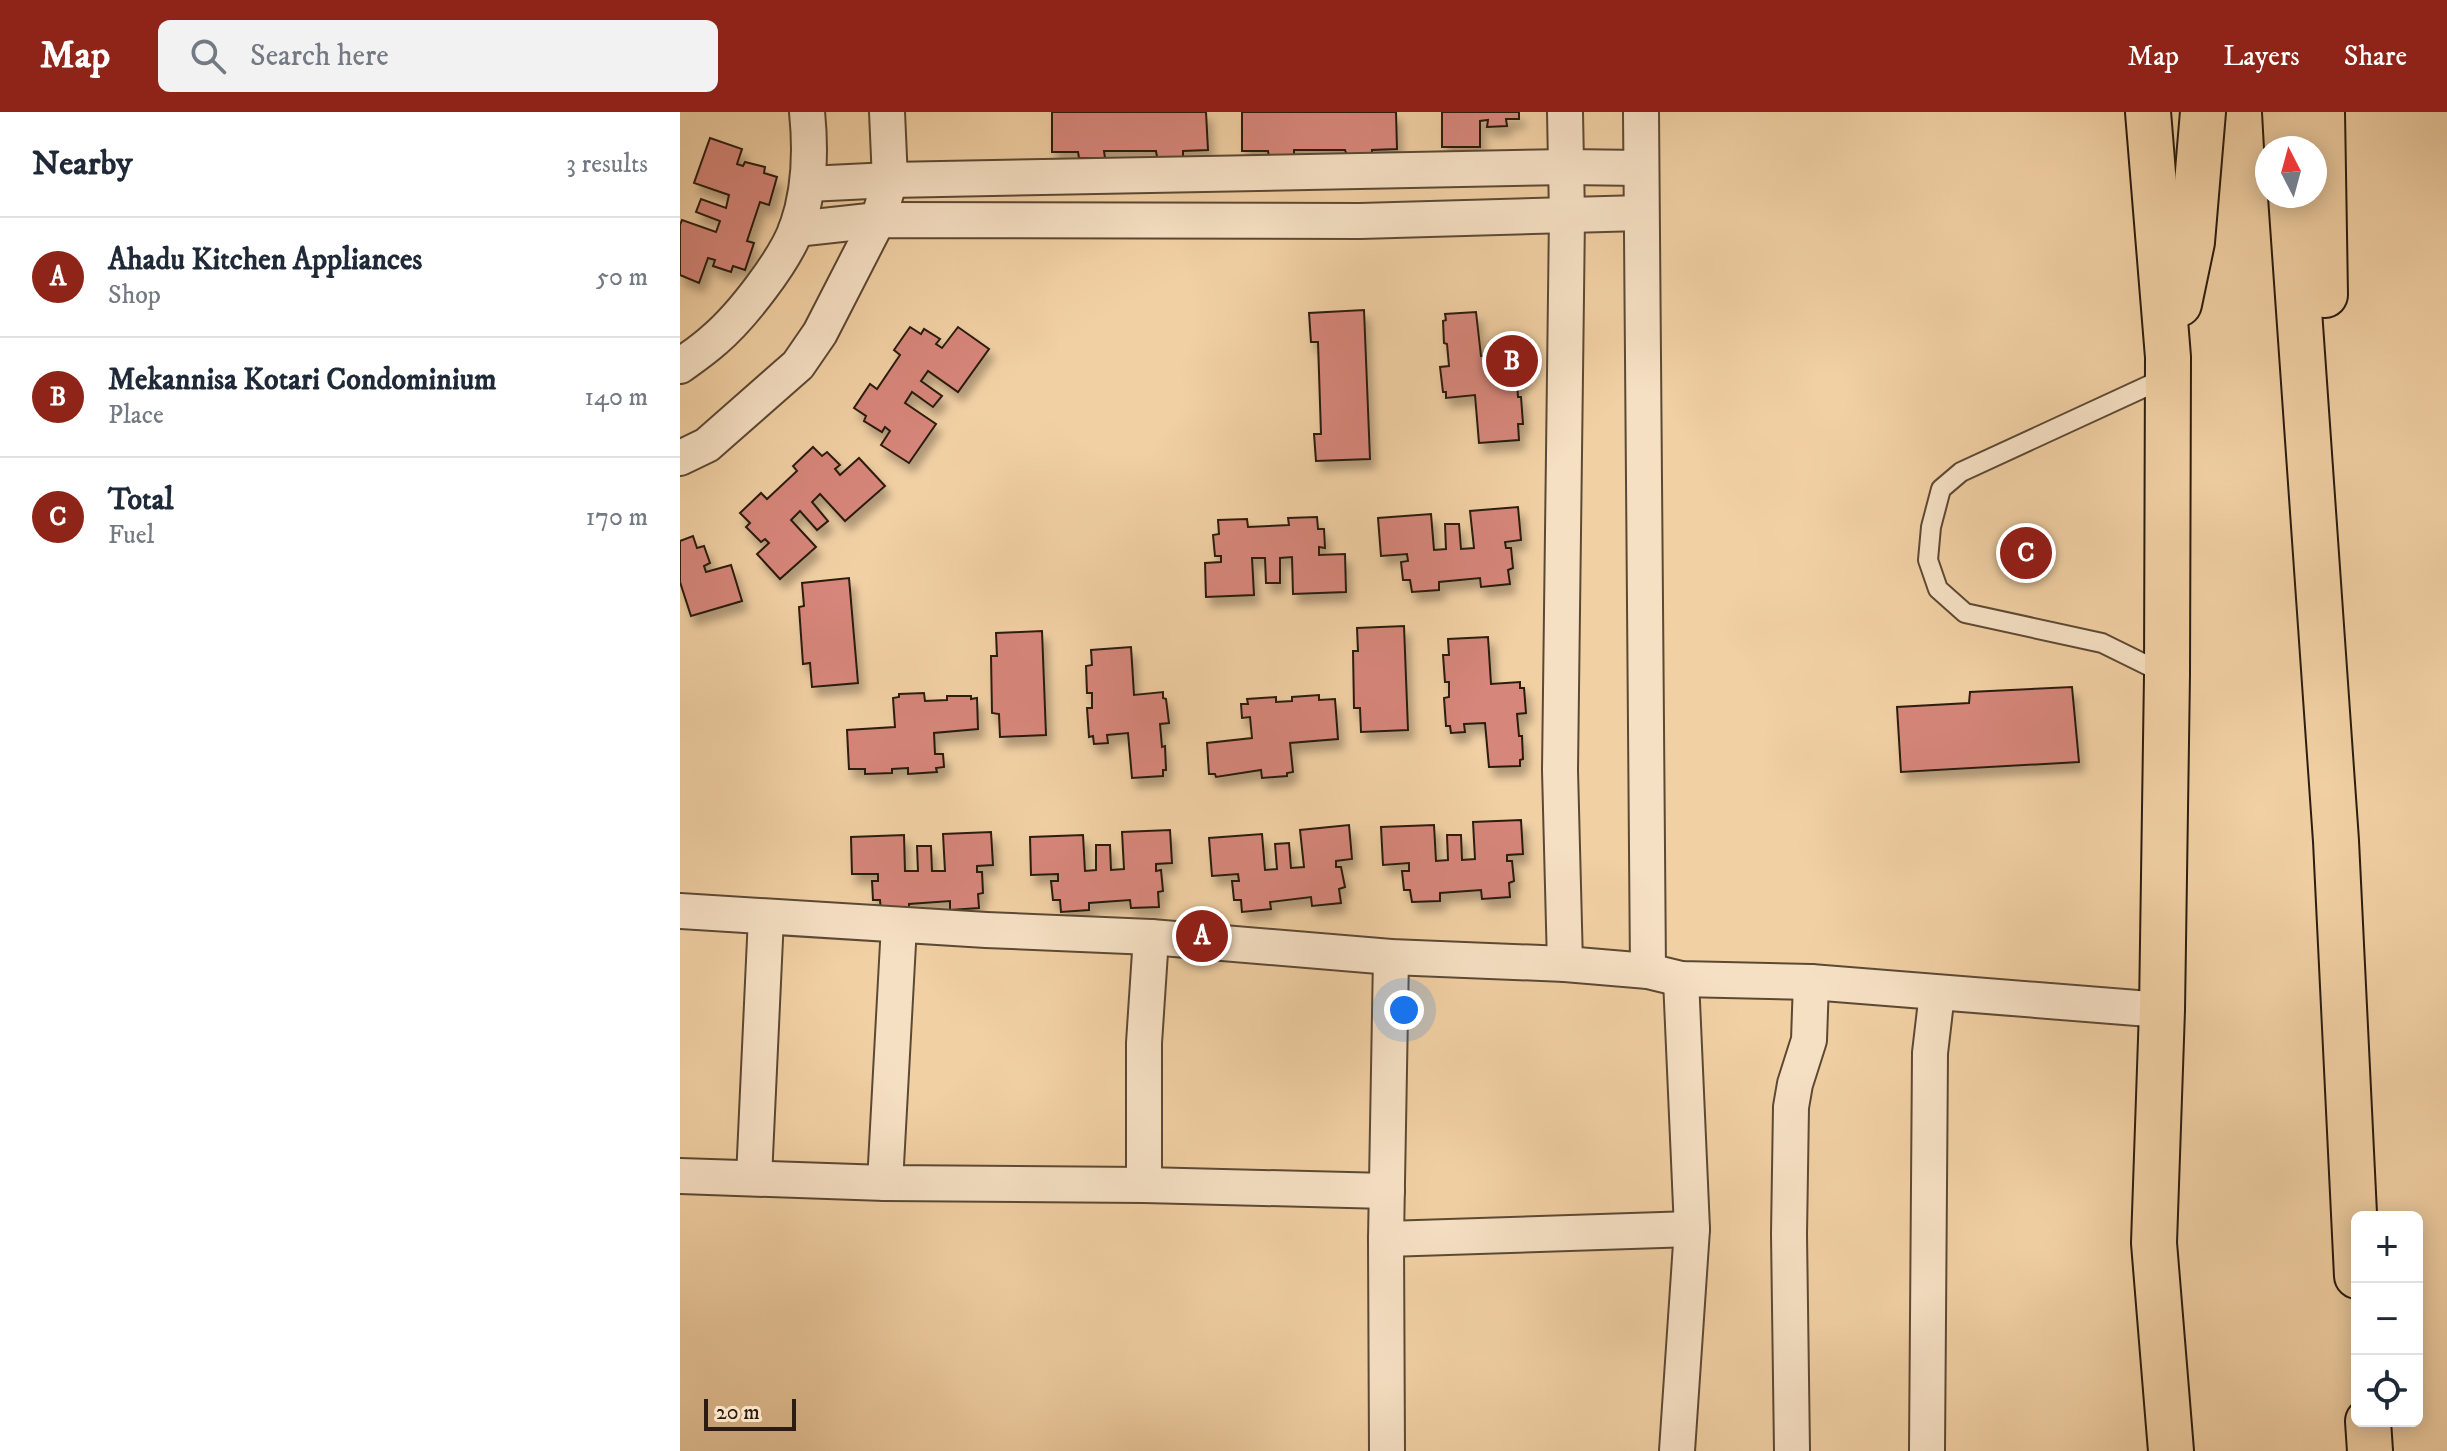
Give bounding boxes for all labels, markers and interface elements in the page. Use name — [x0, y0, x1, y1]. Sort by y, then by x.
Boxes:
search box — [158, 20, 718, 92]
text: Map — [40, 32, 110, 80]
icon: search — [186, 34, 230, 78]
text: Search here — [250, 38, 389, 75]
text: Map — [2128, 39, 2179, 74]
text: Layers — [2223, 39, 2300, 74]
text: Share — [2344, 39, 2407, 74]
north arrow — [2255, 136, 2327, 208]
text: Nearby — [32, 143, 133, 185]
text: 3 results — [566, 148, 648, 181]
text: Ahadu Kitchen Appliances — [108, 242, 422, 279]
text: A — [50, 261, 66, 294]
text: 50 m — [596, 261, 648, 294]
text: Shop — [108, 279, 161, 312]
pin: B — [1486, 331, 1538, 391]
text: Mekannisa Kotari Condominium — [108, 362, 497, 399]
text: B — [50, 381, 66, 414]
text: 140 m — [584, 381, 648, 414]
text: Place — [108, 399, 164, 432]
text: Total — [108, 482, 173, 519]
text: C — [49, 501, 67, 534]
text: 170 m — [586, 501, 648, 534]
text: Fuel — [108, 519, 154, 552]
pin: C — [2000, 523, 2052, 583]
pin: A — [1176, 906, 1228, 966]
your location — [1384, 990, 1424, 1030]
map controls — [2351, 1211, 2423, 1427]
button: + — [2351, 1211, 2423, 1283]
button: − — [2351, 1283, 2423, 1355]
button: locate — [2351, 1355, 2423, 1427]
scale bar — [704, 1395, 796, 1431]
text: 20 m — [716, 1399, 760, 1426]

